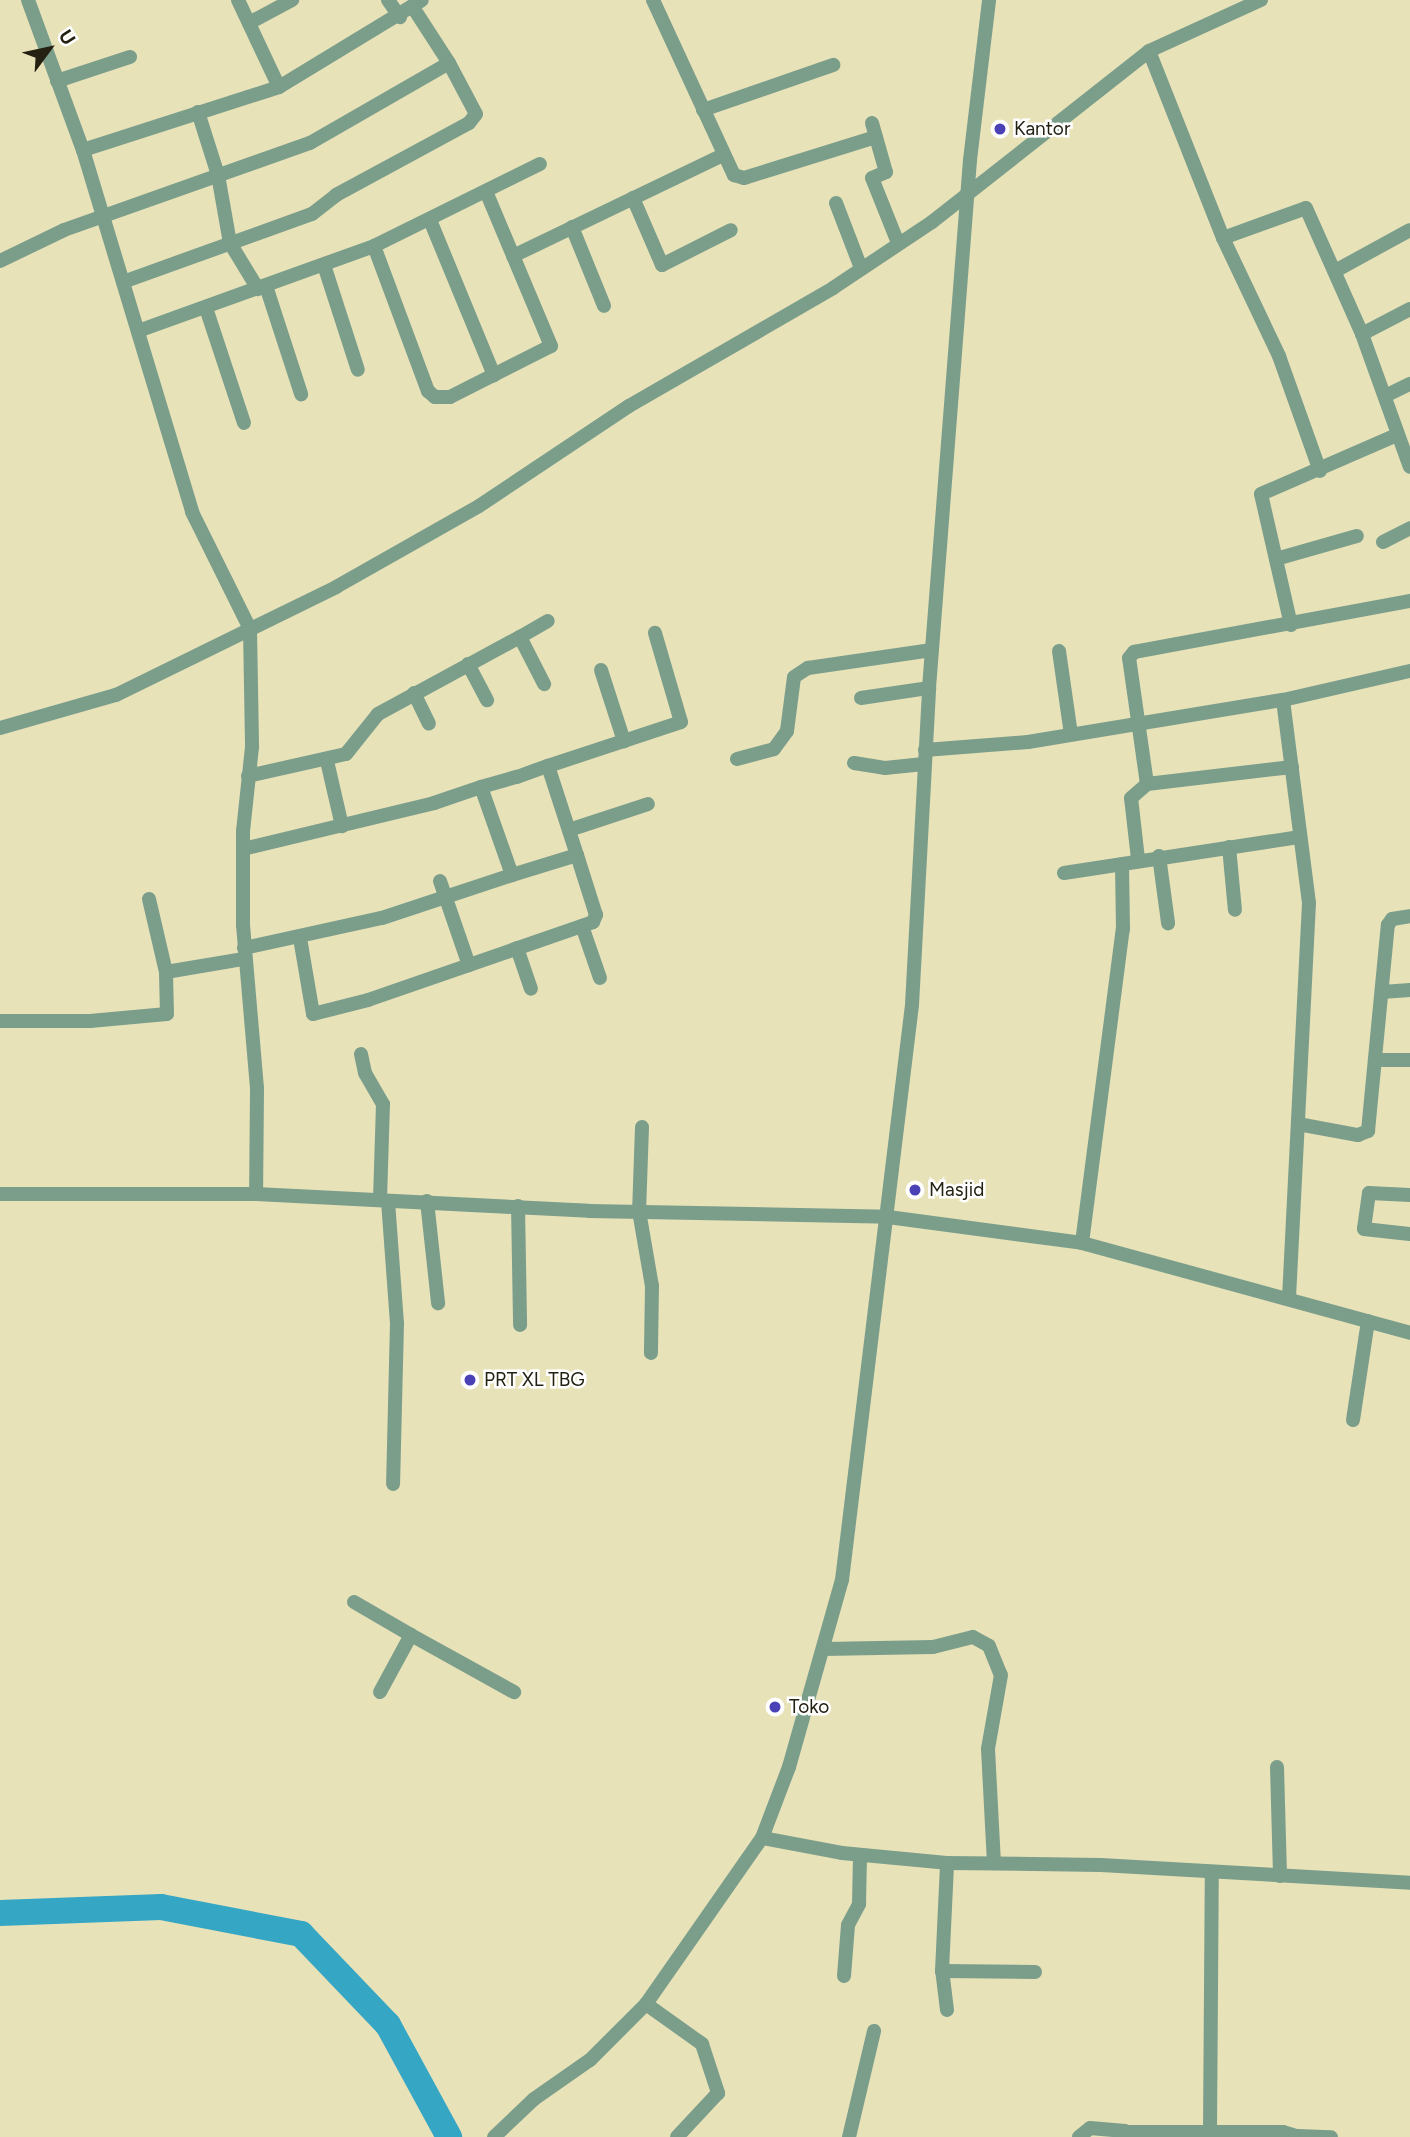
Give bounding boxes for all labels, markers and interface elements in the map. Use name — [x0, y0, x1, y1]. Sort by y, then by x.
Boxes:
north arrow — [14, 14, 84, 84]
text: U — [54, 25, 80, 49]
place label: Kantor — [1014, 118, 1070, 140]
marker: Kantor — [992, 121, 1008, 137]
place label: Masjid — [929, 1179, 984, 1201]
marker: Masjid — [907, 1182, 923, 1198]
place label: PRT XL TBG — [484, 1369, 585, 1391]
marker: PRT XL TBG — [462, 1372, 478, 1388]
place label: Toko — [789, 1696, 829, 1718]
marker: Toko — [767, 1699, 783, 1715]

